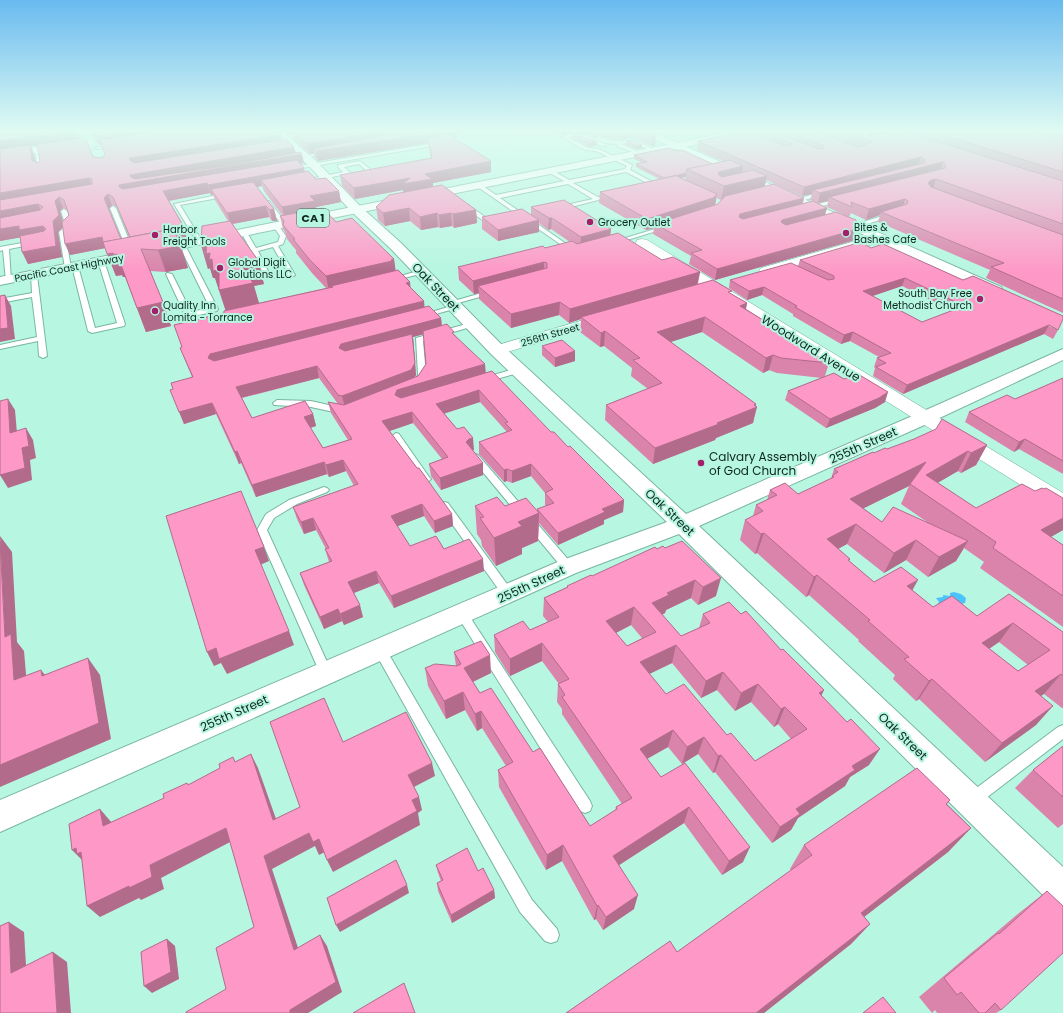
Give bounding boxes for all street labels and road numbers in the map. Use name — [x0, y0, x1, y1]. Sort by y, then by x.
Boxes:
road number: CA 1 — [297, 209, 329, 227]
street label: Pacific Coast Highway — [13, 250, 125, 286]
street label: Oak Street — [408, 259, 464, 315]
street label: Woodward Avenue — [758, 311, 864, 385]
street label: 256th Street — [519, 319, 581, 351]
street label: 255th Street — [826, 423, 900, 467]
street label: Oak Street — [642, 485, 698, 539]
street label: 255th Street — [495, 561, 567, 607]
street label: 255th Street — [197, 691, 271, 735]
street label: Oak Street — [875, 708, 931, 764]

